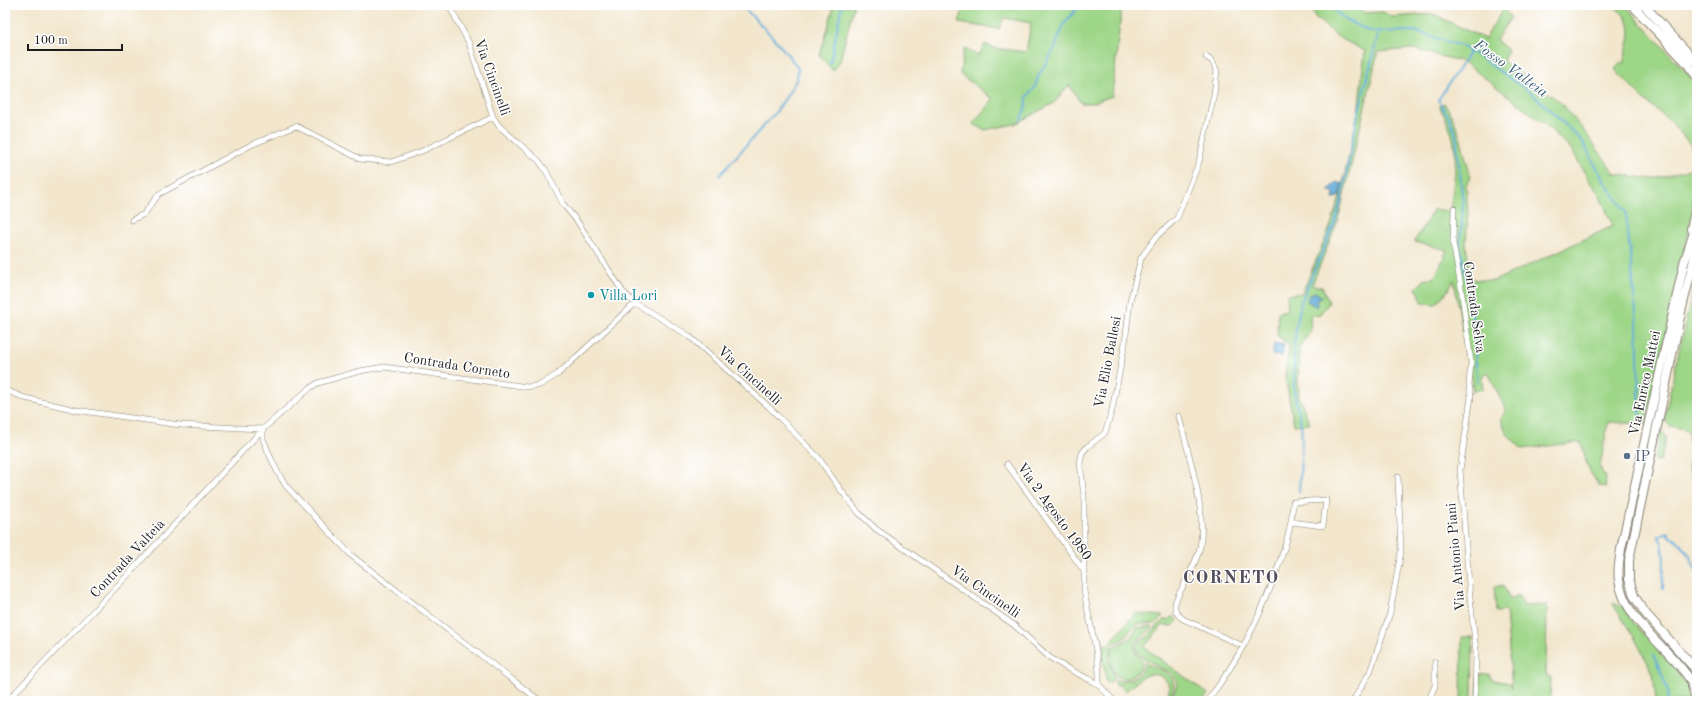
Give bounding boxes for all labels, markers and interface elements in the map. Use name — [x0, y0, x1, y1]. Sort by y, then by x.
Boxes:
scale bar — [28, 26, 122, 52]
text: 100 m — [34, 35, 68, 47]
street label: Via Cincinelli — [472, 37, 513, 118]
water label: Fosso Valteia — [1470, 37, 1550, 101]
street label: Contrada Selva — [1461, 260, 1487, 354]
place label: Villa Lori — [599, 289, 657, 303]
marker: Villa Lori — [586, 290, 596, 300]
street label: Via Elio Ballesi — [1092, 315, 1124, 409]
street label: Via Enrico Mattei — [1627, 329, 1663, 437]
street label: Via Cincinelli — [715, 344, 784, 408]
street label: Contrada Corneto — [403, 351, 511, 381]
place label: IP — [1635, 450, 1650, 464]
marker: IP — [1622, 451, 1632, 461]
street label: Via 2 Agosto 1980 — [1014, 460, 1094, 563]
street label: Via Antonio Piani — [1444, 502, 1468, 612]
street label: Contrada Valteia — [88, 517, 168, 601]
street label: Via Cincinelli — [948, 563, 1023, 621]
district label: CORNETO — [1183, 569, 1279, 587]

